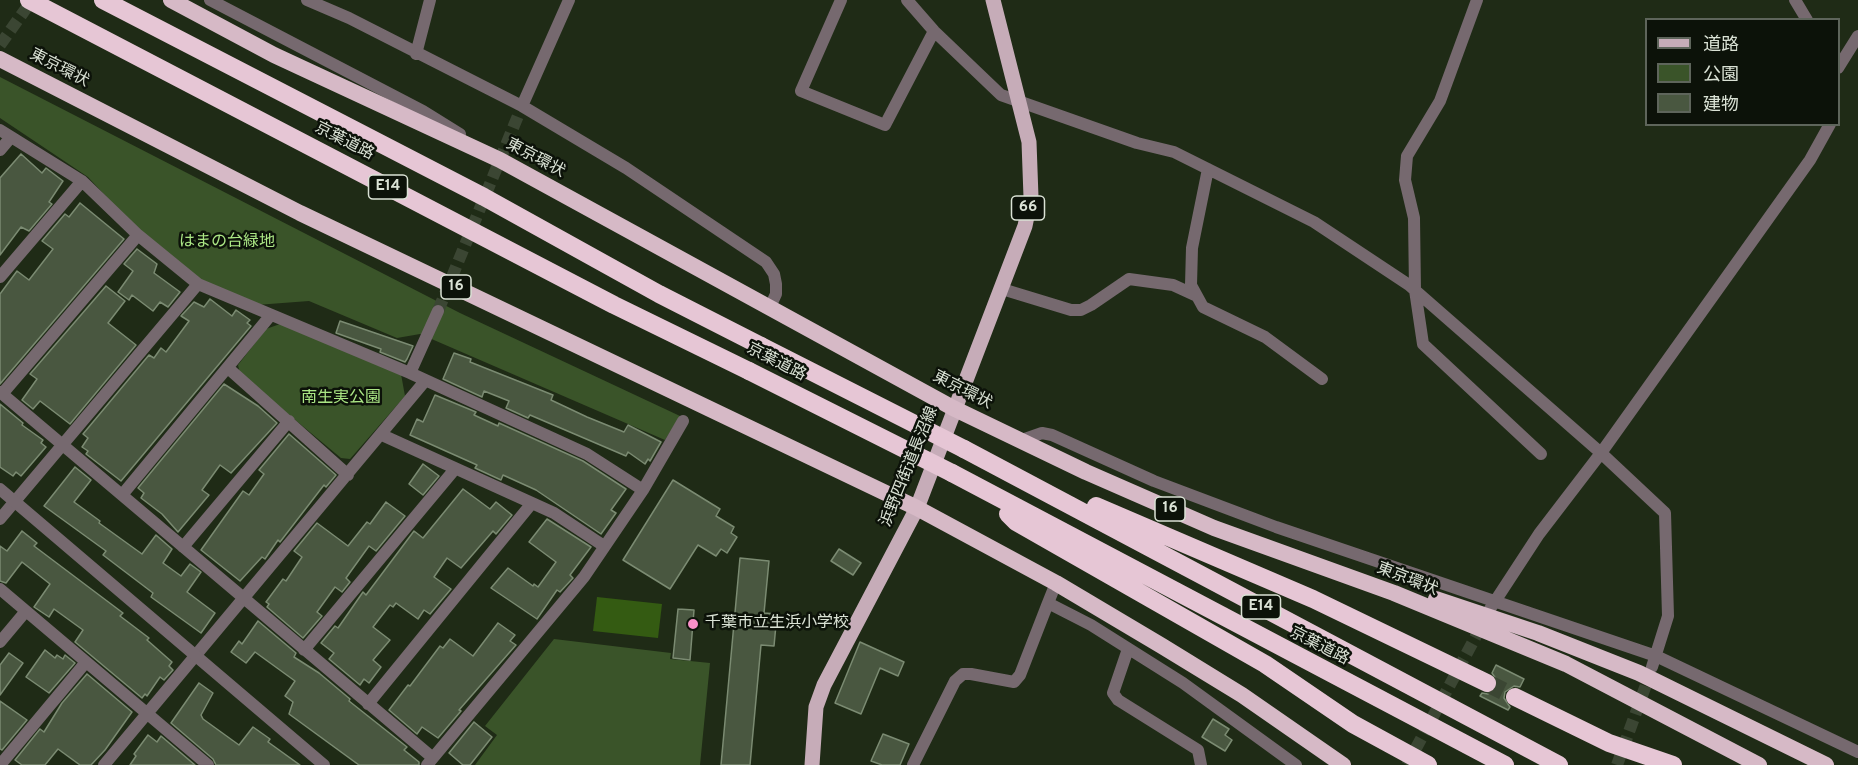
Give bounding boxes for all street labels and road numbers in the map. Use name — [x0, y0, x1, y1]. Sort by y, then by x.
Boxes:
street label: 東京環状 — [26, 46, 92, 92]
street label: 京葉道路 — [311, 119, 377, 165]
street label: 東京環状 — [502, 136, 568, 182]
road number: E14 — [368, 175, 408, 199]
road number: 66 — [1012, 196, 1044, 220]
road number: 16 — [441, 275, 471, 299]
street label: 京葉道路 — [743, 340, 809, 386]
street label: 東京環状 — [929, 368, 995, 414]
street label: 浜野四街道長沼線 — [877, 404, 943, 530]
road number: 16 — [1155, 497, 1185, 521]
street label: 東京環状 — [1374, 560, 1440, 600]
road number: E14 — [1242, 595, 1280, 619]
street label: 京葉道路 — [1286, 624, 1352, 670]

